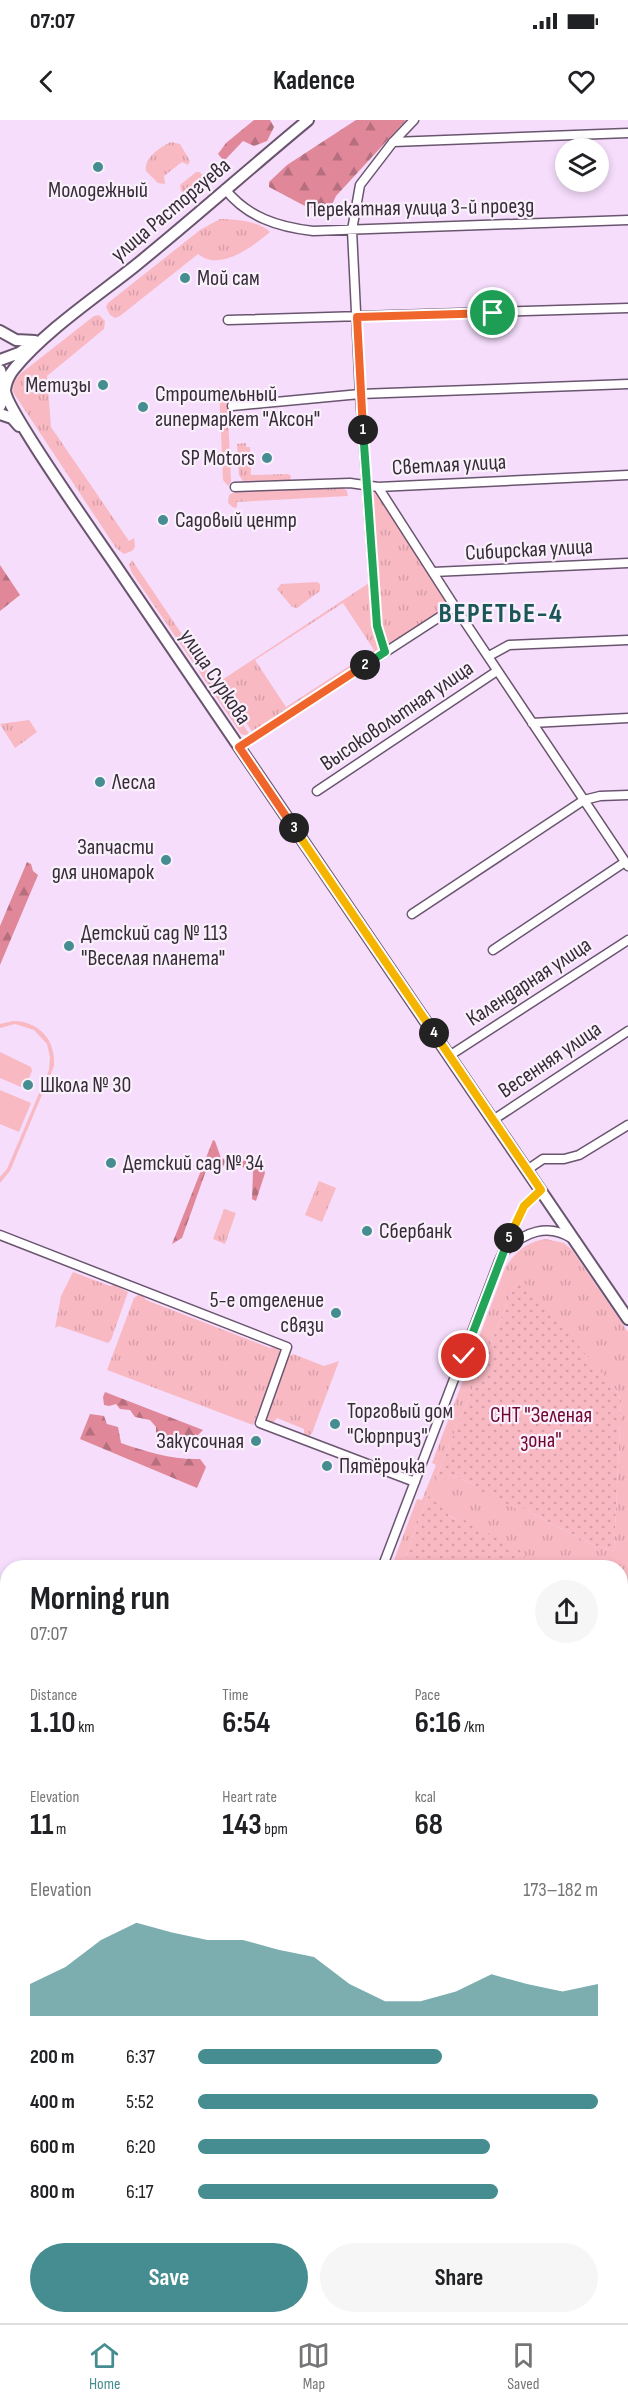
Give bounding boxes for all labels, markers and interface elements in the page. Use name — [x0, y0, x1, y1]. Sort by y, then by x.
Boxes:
text: 07:07 — [30, 8, 75, 35]
icon: back — [30, 65, 63, 98]
text: Kadence — [273, 65, 355, 97]
icon: heart — [565, 65, 598, 98]
map controls — [555, 138, 609, 192]
button: layers — [555, 138, 609, 192]
street label: улица Расторгуева — [106, 152, 236, 268]
marker: Молодежный — [91, 160, 105, 174]
place label: Молодежный — [48, 177, 148, 204]
street label: Перекатная улица 3-й проезд — [306, 193, 534, 223]
place label: Мой сам — [197, 265, 260, 292]
marker: Мой сам — [178, 271, 192, 285]
pin — [467, 287, 518, 338]
icon: arrive — [476, 296, 509, 329]
place label: Метизы — [25, 372, 91, 399]
marker: Метизы — [96, 378, 110, 392]
place label: Строительный гипермаркет "Аксон" — [155, 381, 320, 433]
marker: Строительный гипермаркет "Аксон" — [136, 400, 150, 414]
pin: 1 — [348, 415, 378, 445]
text: 1 — [360, 420, 366, 439]
place label: SP Motors — [181, 445, 255, 472]
street label: Светлая улица — [391, 449, 507, 481]
marker: SP Motors — [260, 451, 274, 465]
place label: Садовый центр — [175, 507, 297, 534]
marker: Садовый центр — [156, 513, 170, 527]
street label: Сибирская улица — [464, 533, 594, 567]
district label: ВЕРЕТЬЕ-4 — [439, 597, 563, 630]
street label: улица Суркова — [173, 624, 257, 730]
pin: 2 — [350, 650, 380, 680]
street label: Высоковольтная улица — [315, 655, 479, 777]
text: 2 — [361, 655, 369, 674]
place label: Лесла — [111, 769, 156, 796]
marker: Лесла — [93, 775, 107, 789]
pin: 3 — [279, 813, 309, 843]
text: 3 — [290, 818, 298, 837]
place label: Запчасти для иномарок — [52, 834, 155, 886]
marker: Запчасти для иномарок — [159, 853, 173, 867]
place label: Детский сад № 113 "Веселая планета" — [81, 920, 228, 972]
street label: Календарная улица — [461, 932, 597, 1032]
marker: Детский сад № 113 "Веселая планета" — [62, 939, 76, 953]
street label: Весенняя улица — [493, 1016, 607, 1104]
pin: 4 — [419, 1018, 449, 1048]
text: 4 — [430, 1023, 438, 1042]
place label: Школа № 30 — [40, 1072, 131, 1099]
marker: Школа № 30 — [21, 1078, 35, 1092]
place label: Детский сад № 34 — [123, 1150, 264, 1177]
marker: Детский сад № 34 — [104, 1156, 118, 1170]
place label: Сбербанк — [379, 1218, 452, 1245]
pin: 5 — [494, 1223, 524, 1253]
marker: Сбербанк — [360, 1224, 374, 1238]
text: 5 — [505, 1228, 513, 1247]
place label: 5-е отделение связи — [210, 1287, 324, 1339]
marker: 5-е отделение связи — [329, 1306, 343, 1320]
pin — [438, 1330, 489, 1381]
icon: check — [447, 1339, 480, 1372]
place label: Торговый дом "Сюрприз" — [347, 1398, 453, 1450]
park label: СНТ "Зеленая зона" — [490, 1402, 592, 1454]
marker: Торговый дом "Сюрприз" — [328, 1417, 342, 1431]
place label: Закусочная — [156, 1428, 244, 1455]
marker: Закусочная — [249, 1434, 263, 1448]
place label: Пятёрочка — [339, 1453, 426, 1480]
marker: Пятёрочка — [320, 1459, 334, 1473]
text: Morning run — [30, 1579, 170, 1619]
button: share — [535, 1580, 598, 1643]
text: 07:07 — [30, 1622, 67, 1646]
text: Distance — [30, 1686, 77, 1705]
text: Time — [222, 1686, 249, 1705]
text: Pace — [415, 1686, 440, 1705]
text: 1.10 — [30, 1705, 76, 1741]
text: 6:54 — [222, 1705, 270, 1741]
text: 6:16 — [415, 1705, 461, 1741]
text: km — [76, 1718, 95, 1737]
text: /km — [461, 1718, 485, 1737]
text: Elevation — [30, 1788, 79, 1807]
text: Heart rate — [222, 1788, 277, 1807]
text: kcal — [415, 1788, 436, 1807]
text: 11 — [30, 1807, 54, 1843]
text: 143 — [222, 1807, 262, 1843]
text: 68 — [415, 1807, 443, 1843]
text: m — [54, 1820, 66, 1839]
text: bpm — [262, 1820, 288, 1839]
text: Elevation — [30, 1878, 92, 1902]
text: 173–182 m — [523, 1878, 598, 1902]
text: 200 m — [30, 2045, 74, 2069]
text: 6:37 — [126, 2045, 155, 2069]
text: 400 m — [30, 2090, 75, 2114]
text: 5:52 — [126, 2090, 154, 2114]
text: 600 m — [30, 2135, 75, 2159]
text: 6:20 — [126, 2135, 156, 2159]
text: 800 m — [30, 2180, 75, 2204]
text: 6:17 — [126, 2180, 154, 2204]
button: Save — [30, 2243, 308, 2312]
button: Share — [320, 2243, 598, 2312]
tab: Home — [88, 2339, 121, 2394]
tab: Map — [297, 2339, 330, 2394]
tab: Saved — [507, 2339, 540, 2394]

